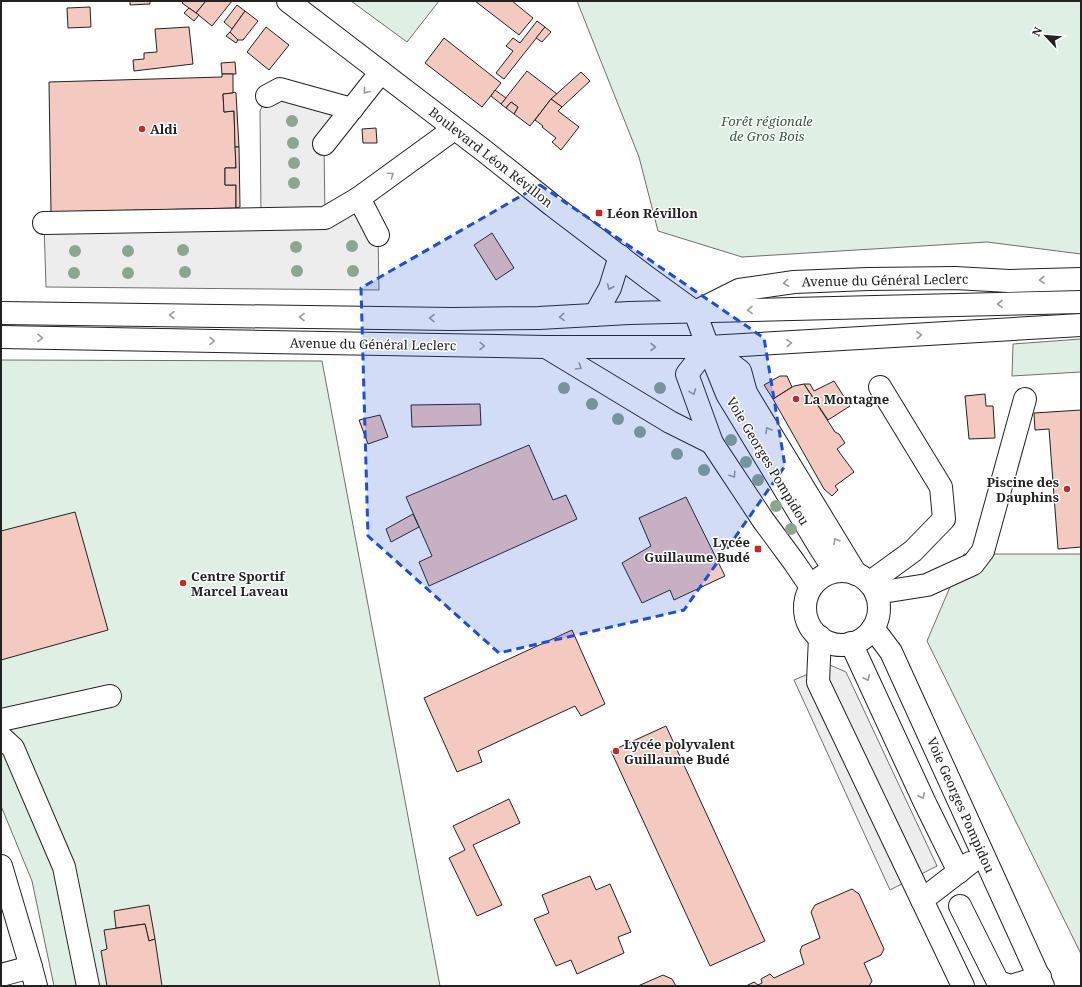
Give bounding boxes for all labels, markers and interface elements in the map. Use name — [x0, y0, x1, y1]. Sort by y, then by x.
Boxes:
north arrow — [1026, 16, 1066, 56]
text: N — [1028, 24, 1045, 39]
one-way arrow — [364, 86, 371, 93]
street label: Boulevard Léon Révillon — [425, 103, 557, 212]
park label: Forêt régionale de Gros Bois — [720, 112, 813, 145]
place label: Aldi — [150, 120, 178, 138]
marker: Aldi — [137, 124, 147, 134]
one-way arrow — [386, 173, 393, 180]
place label: Léon Révillon — [607, 204, 698, 222]
marker: Léon Révillon — [594, 208, 604, 218]
street label: Avenue du Général Leclerc — [802, 270, 968, 290]
one-way arrow — [1039, 276, 1045, 284]
one-way arrow — [783, 278, 789, 287]
one-way arrow — [607, 282, 615, 290]
one-way arrow — [997, 299, 1003, 308]
one-way arrow — [747, 306, 753, 314]
one-way arrow — [169, 311, 175, 319]
one-way arrow — [559, 312, 565, 321]
one-way arrow — [299, 313, 305, 321]
one-way arrow — [429, 314, 435, 322]
one-way arrow — [916, 330, 922, 339]
one-way arrow — [37, 333, 43, 342]
street label: Avenue du Général Leclerc — [290, 334, 456, 354]
one-way arrow — [209, 337, 215, 345]
one-way arrow — [786, 338, 792, 347]
one-way arrow — [479, 342, 485, 350]
one-way arrow — [650, 343, 656, 351]
one-way arrow — [575, 363, 582, 370]
one-way arrow — [688, 388, 697, 395]
place label: La Montagne — [804, 390, 889, 408]
street label: Voie Georges Pompidou — [723, 394, 813, 528]
marker: La Montagne — [791, 394, 801, 404]
one-way arrow — [766, 427, 773, 434]
one-way arrow — [728, 471, 735, 478]
place label: Piscine des Dauphins — [987, 473, 1059, 506]
marker: Piscine des Dauphins — [1062, 484, 1072, 494]
place label: Lycée Guillaume Budé — [644, 533, 750, 566]
one-way arrow — [833, 538, 841, 545]
marker: Lycée Guillaume Budé — [753, 544, 763, 554]
place label: Centre Sportif Marcel Laveau — [191, 567, 289, 600]
marker: Centre Sportif Marcel Laveau — [178, 578, 188, 588]
one-way arrow — [862, 674, 870, 682]
street label: Voie Georges Pompidou — [923, 734, 999, 876]
place label: Lycée polyvalent Guillaume Budé — [624, 735, 735, 768]
marker: Lycée polyvalent Guillaume Budé — [611, 746, 621, 756]
one-way arrow — [917, 792, 925, 800]

